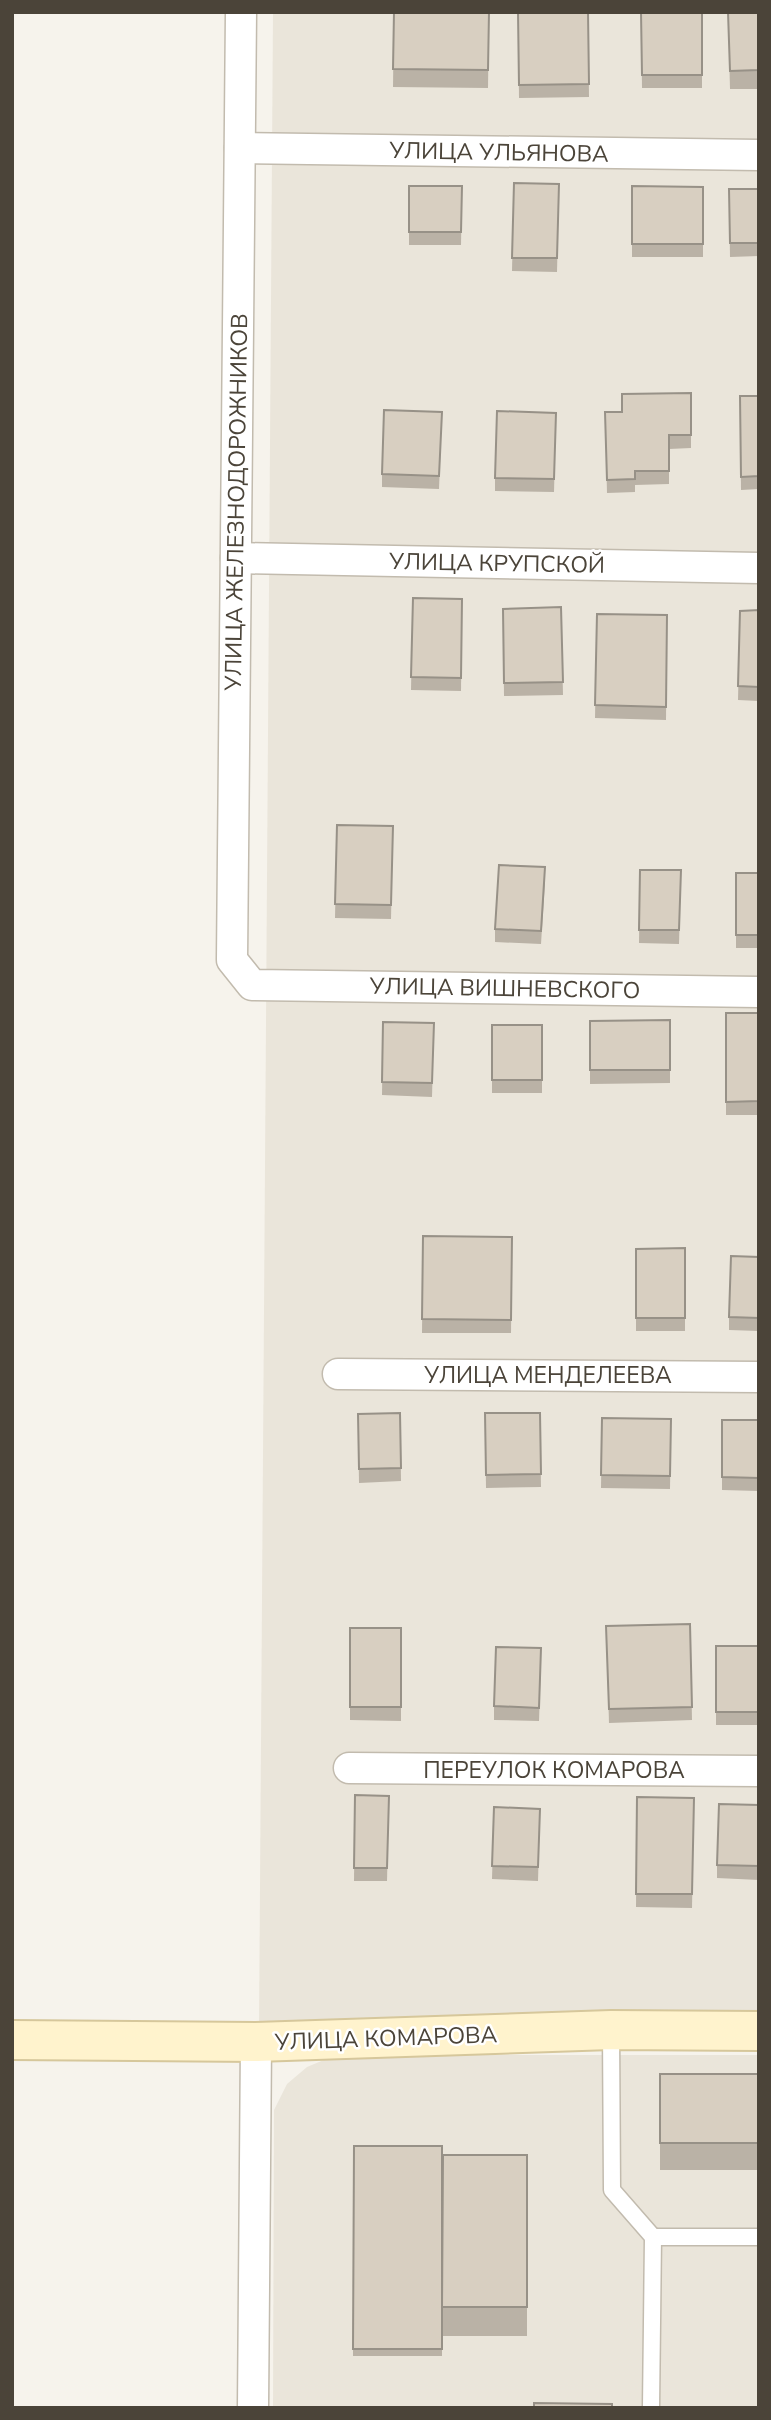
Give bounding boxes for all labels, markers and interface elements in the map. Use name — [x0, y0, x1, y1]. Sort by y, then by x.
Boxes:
street label: УЛИЦА УЛЬЯНОВА — [388, 135, 609, 170]
street label: УЛИЦА ЖЕЛЕЗНОДОРОЖНИКОВ — [218, 313, 255, 692]
street label: УЛИЦА КРУПСКОЙ — [388, 546, 605, 581]
street label: УЛИЦА ВИШНЕВСКОГО — [368, 971, 641, 1006]
street label: УЛИЦА МЕНДЕЛЕЕВА — [423, 1360, 672, 1391]
street label: ПЕРЕУЛОК КОМАРОВА — [423, 1755, 685, 1786]
street label: УЛИЦА КОМАРОВА — [273, 2019, 498, 2058]

